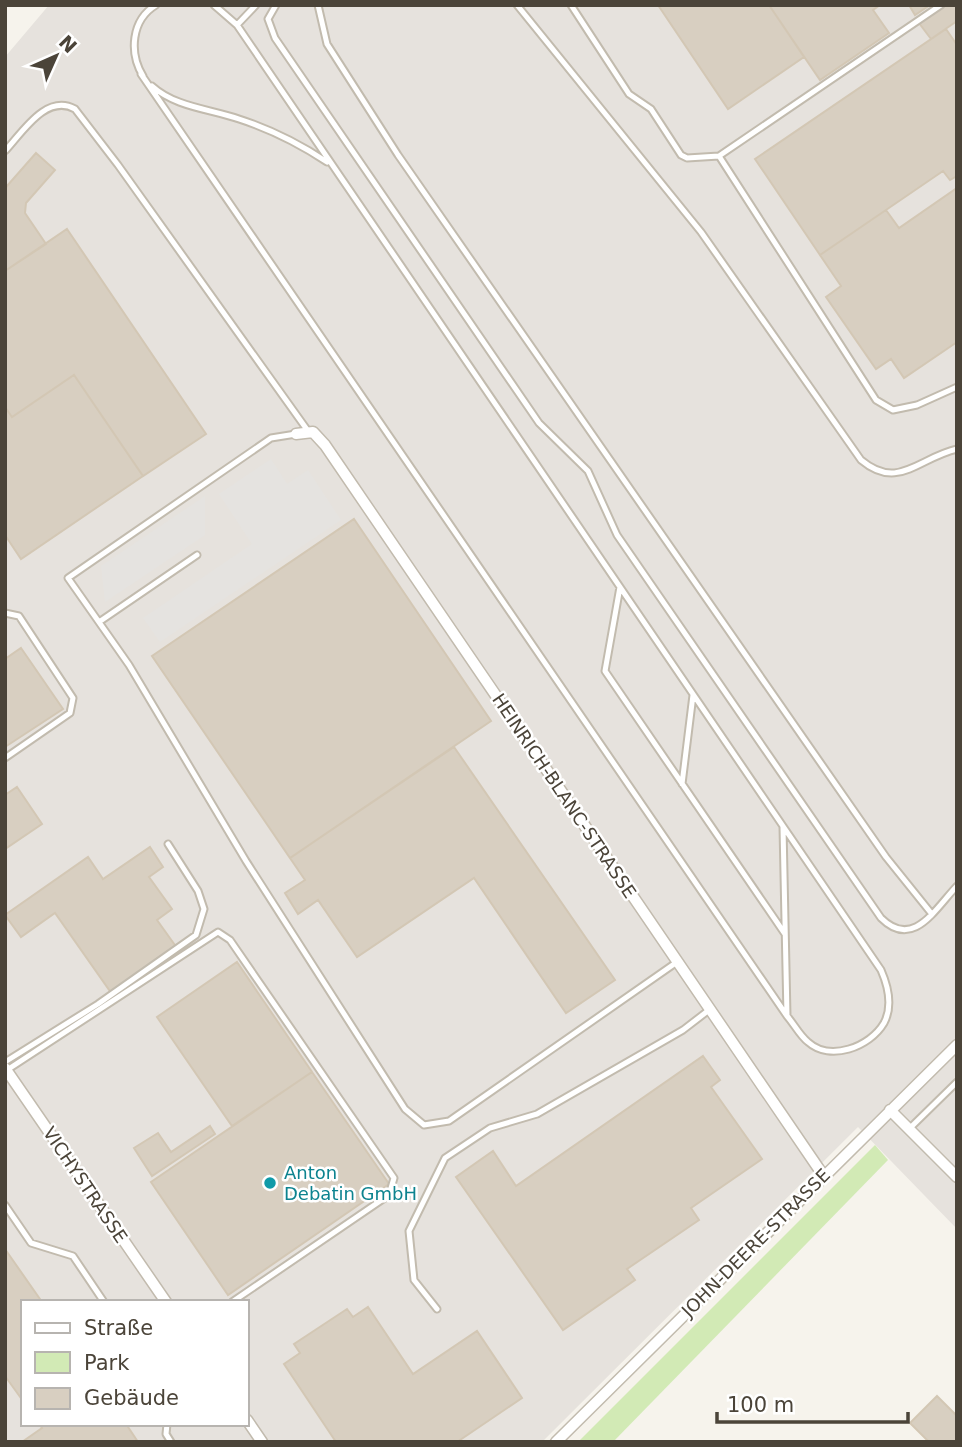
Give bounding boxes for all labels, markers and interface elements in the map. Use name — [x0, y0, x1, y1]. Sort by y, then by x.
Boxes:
north arrow — [21, 21, 91, 91]
text: N — [55, 31, 81, 57]
street label: HEINRICH-BLANC-STRASSE — [488, 690, 641, 902]
street label: VICHYSTRASSE — [39, 1123, 132, 1247]
place label: Anton Debatin GmbH — [284, 1162, 417, 1204]
street label: JOHN-DEERE-STRASSE — [677, 1164, 834, 1322]
marker: Anton Debatin GmbH — [262, 1175, 278, 1191]
legend — [21, 1300, 248, 1426]
text: Straße — [84, 1316, 153, 1340]
text: Park — [84, 1351, 130, 1375]
scale bar — [717, 1380, 908, 1424]
text: Gebäude — [84, 1386, 179, 1410]
text: 100 m — [727, 1393, 794, 1417]

